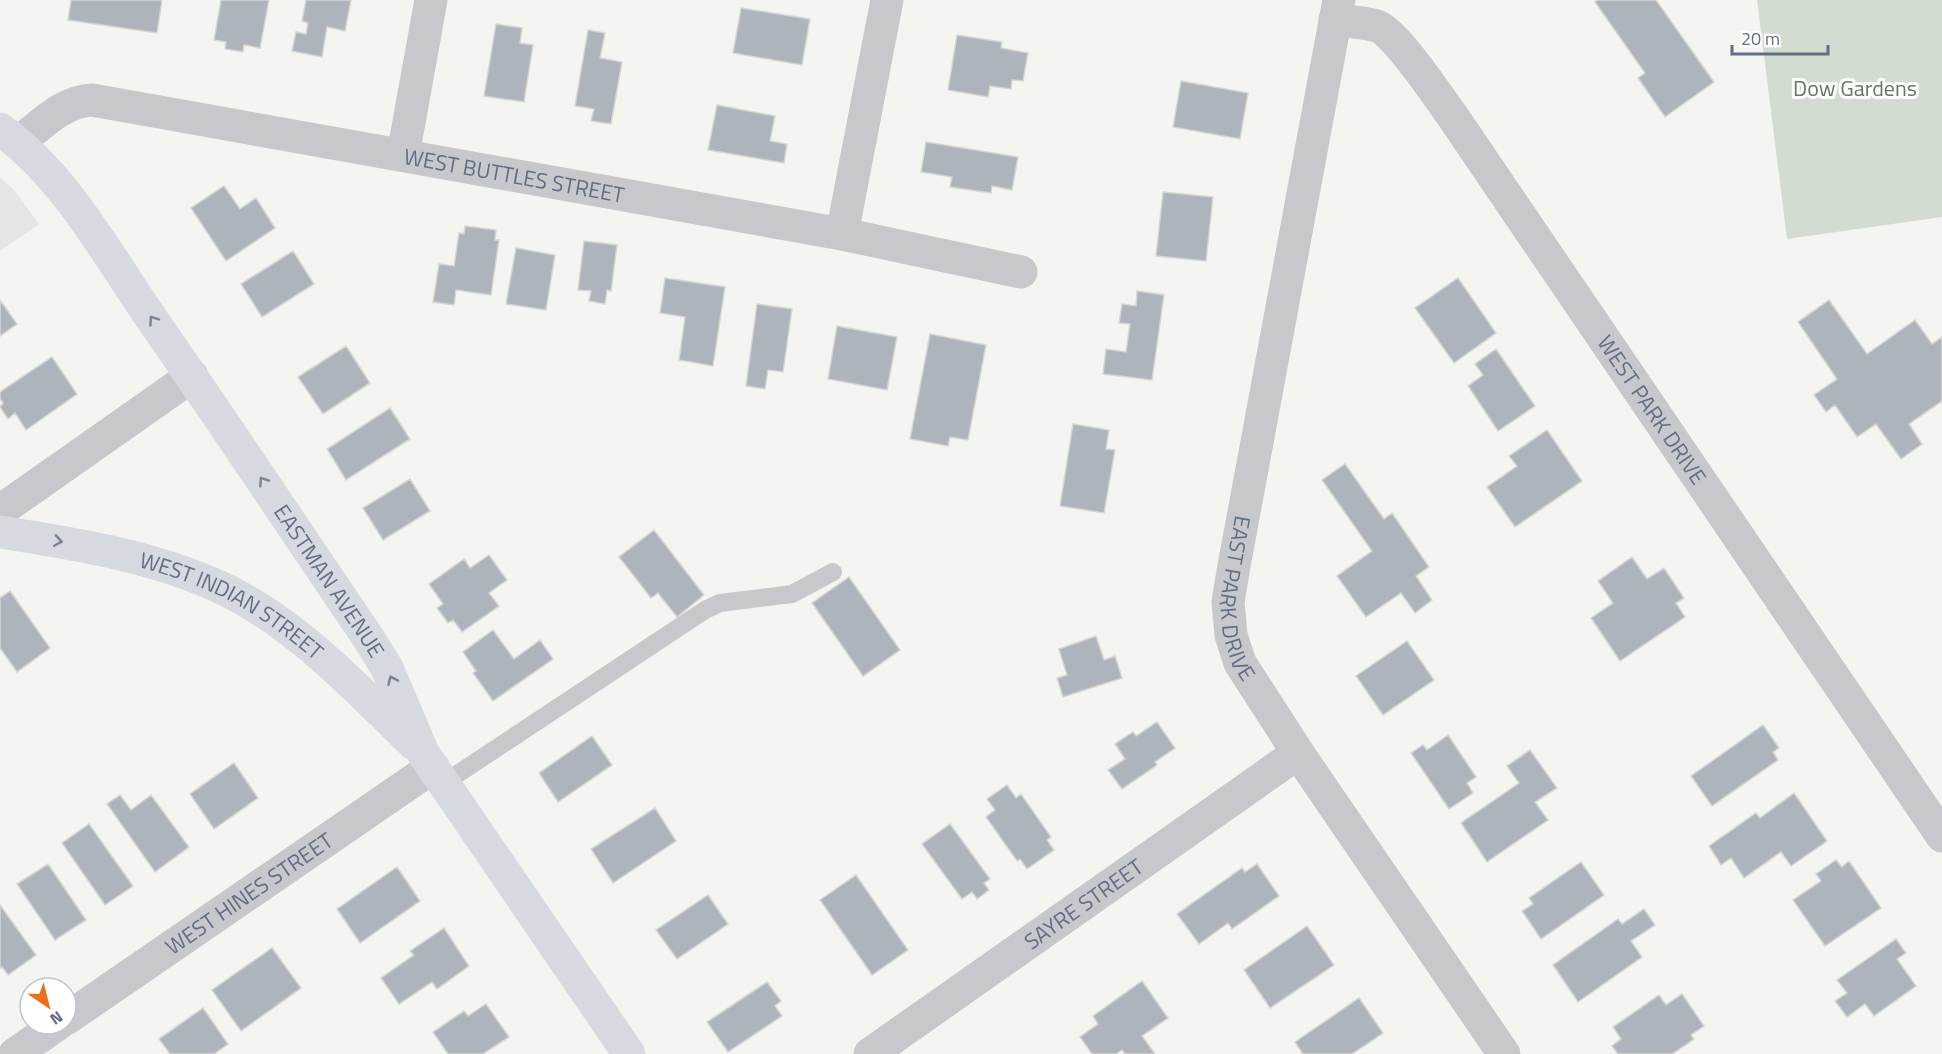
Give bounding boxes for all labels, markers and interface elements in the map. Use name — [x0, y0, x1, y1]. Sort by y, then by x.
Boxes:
scale bar — [1732, 18, 1828, 56]
text: 20 m — [1741, 25, 1780, 52]
park label: Dow Gardens — [1793, 71, 1917, 105]
street label: WEST BUTTLES STREET — [401, 139, 627, 212]
one-way arrow — [149, 316, 160, 327]
street label: WEST PARK DRIVE — [1589, 328, 1715, 491]
one-way arrow — [259, 477, 270, 488]
street label: EASTMAN AVENUE — [266, 497, 393, 664]
street label: EAST PARK DRIVE — [1210, 513, 1264, 688]
one-way arrow — [52, 534, 62, 547]
street label: WEST INDIAN STREET — [136, 543, 332, 668]
one-way arrow — [387, 675, 399, 686]
street label: WEST HINES STREET — [158, 823, 340, 963]
street label: SAYRE STREET — [1017, 850, 1151, 958]
north arrow — [18, 976, 78, 1036]
text: N — [45, 1005, 68, 1031]

